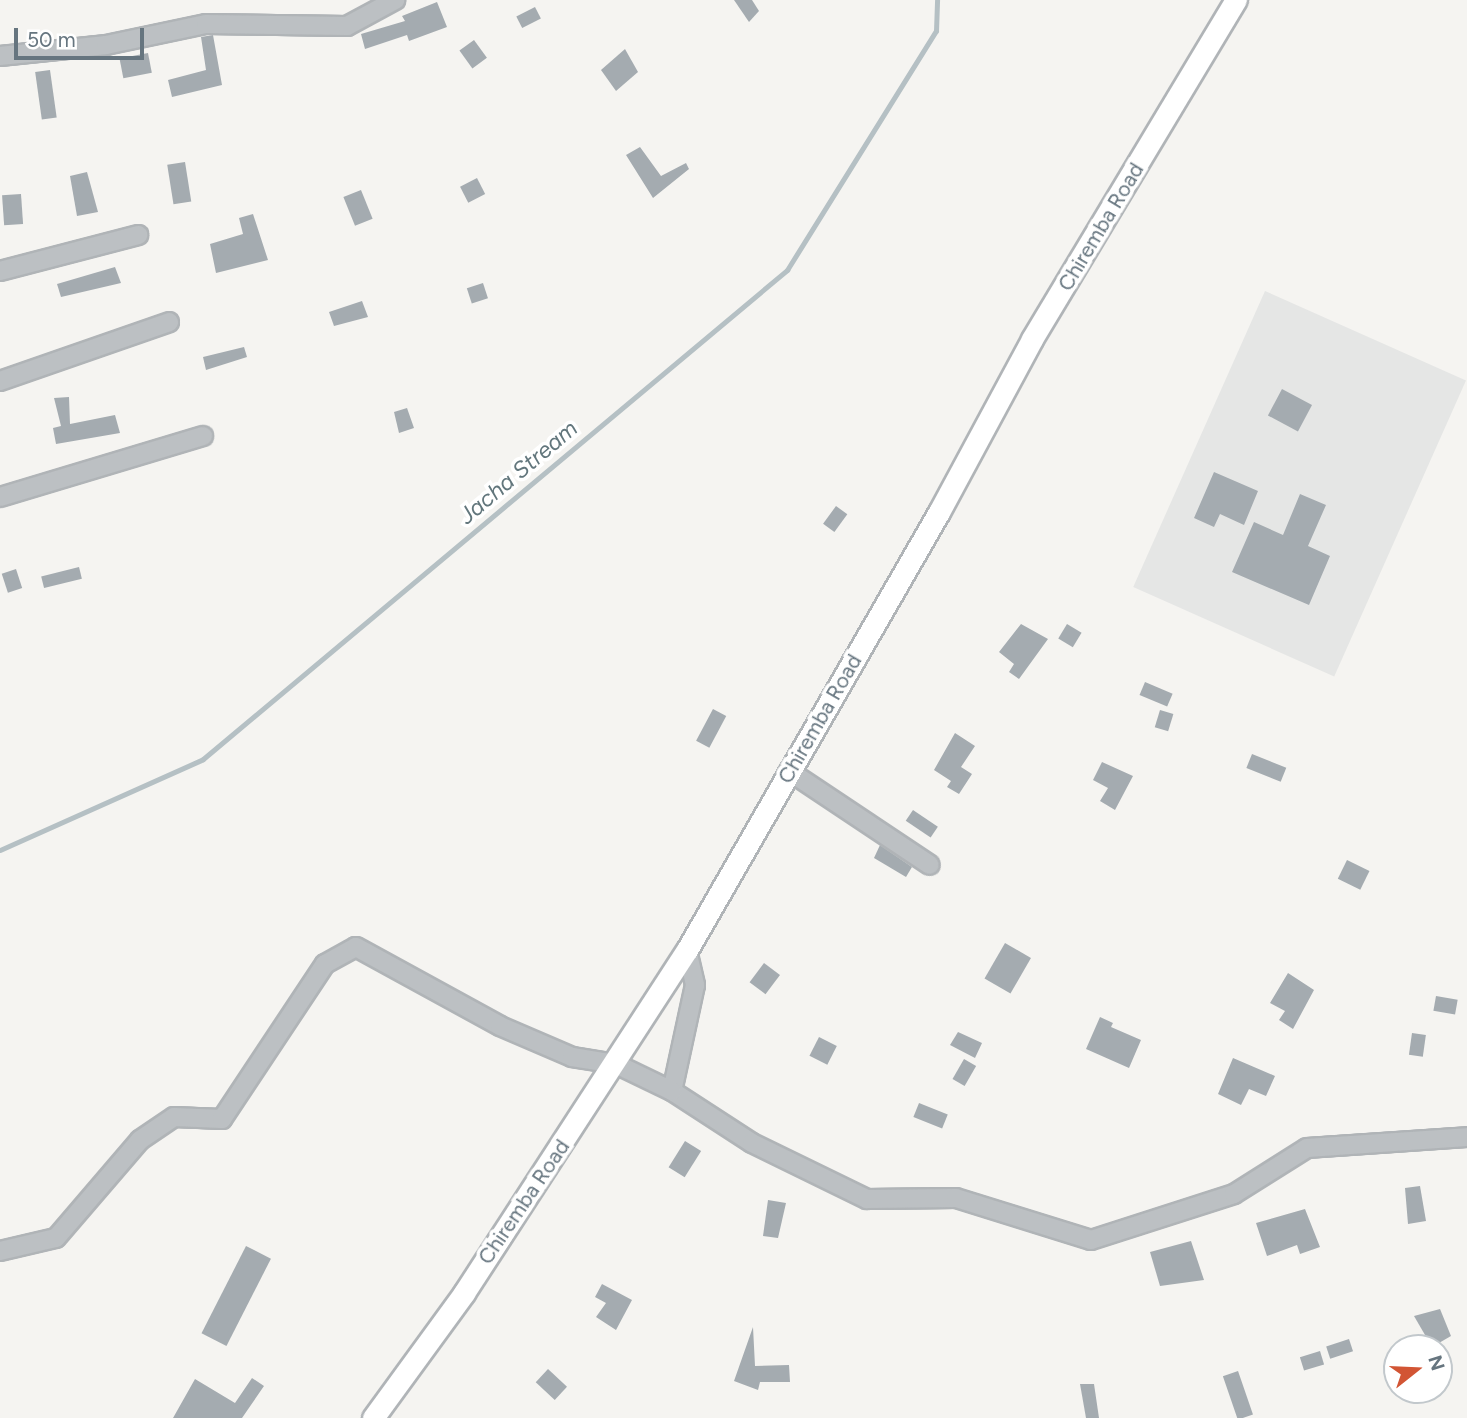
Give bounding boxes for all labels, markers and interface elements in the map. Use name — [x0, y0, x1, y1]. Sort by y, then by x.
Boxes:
scale bar — [18, 14, 147, 58]
text: 50 m — [27, 27, 76, 52]
street label: Chiremba Road — [1053, 158, 1149, 296]
water label: Jacha Stream — [453, 414, 583, 530]
street label: Chiremba Road — [773, 650, 867, 788]
street label: Chiremba Road — [473, 1135, 575, 1269]
north arrow — [1383, 1334, 1453, 1404]
text: N — [1423, 1352, 1450, 1374]

